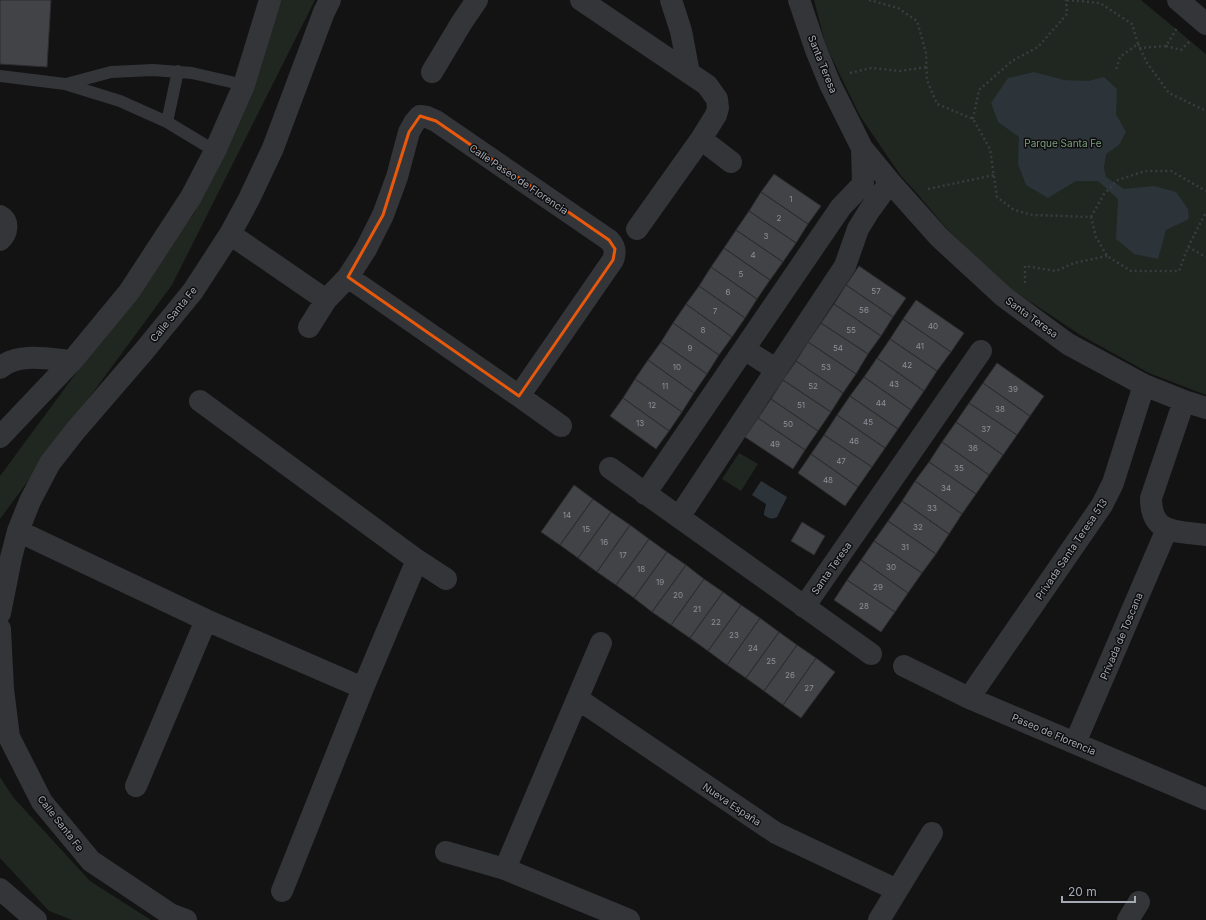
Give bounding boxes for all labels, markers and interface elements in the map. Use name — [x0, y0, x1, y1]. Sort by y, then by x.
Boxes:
street label: Santa Teresa — [806, 33, 840, 95]
park label: Parque Santa Fe — [1024, 137, 1102, 149]
street label: Calle Paseo de Florencia — [467, 141, 571, 217]
house number: 1 — [789, 194, 793, 204]
house number: 2 — [777, 213, 782, 223]
house number: 3 — [764, 231, 769, 241]
house number: 4 — [750, 250, 756, 260]
house number: 5 — [739, 269, 744, 279]
street label: Calle Santa Fe — [147, 284, 199, 344]
house number: 57 — [871, 286, 881, 296]
house number: 6 — [726, 287, 731, 297]
street label: Santa Teresa — [1004, 294, 1060, 340]
house number: 56 — [859, 305, 869, 315]
house number: 7 — [713, 306, 718, 316]
house number: 40 — [928, 321, 938, 331]
house number: 8 — [701, 325, 706, 335]
house number: 55 — [846, 325, 856, 335]
house number: 41 — [916, 341, 924, 351]
house number: 9 — [688, 343, 693, 353]
house number: 54 — [833, 343, 843, 353]
house number: 42 — [902, 360, 912, 370]
house number: 10 — [673, 362, 681, 372]
house number: 53 — [821, 362, 831, 372]
house number: 43 — [889, 379, 899, 389]
house number: 11 — [662, 381, 668, 391]
house number: 52 — [808, 381, 818, 391]
house number: 39 — [1008, 384, 1018, 394]
house number: 44 — [876, 398, 886, 408]
house number: 12 — [648, 400, 656, 410]
house number: 51 — [797, 400, 805, 410]
house number: 38 — [995, 404, 1005, 414]
house number: 45 — [863, 417, 873, 427]
house number: 13 — [636, 418, 644, 428]
house number: 50 — [783, 419, 793, 429]
house number: 37 — [981, 424, 991, 434]
house number: 46 — [849, 436, 859, 446]
house number: 49 — [770, 439, 780, 449]
house number: 36 — [968, 443, 978, 453]
house number: 47 — [836, 456, 846, 466]
house number: 35 — [954, 463, 964, 473]
house number: 48 — [823, 475, 833, 485]
house number: 34 — [941, 483, 951, 493]
street label: Privada Santa Teresa 513 — [1033, 496, 1109, 602]
house number: 33 — [927, 503, 937, 513]
house number: 14 — [563, 510, 571, 520]
house number: 32 — [913, 522, 923, 532]
house number: 15 — [582, 524, 590, 534]
house number: 16 — [600, 537, 608, 547]
street label: Santa Teresa — [808, 539, 854, 597]
house number: 31 — [901, 542, 909, 552]
house number: 17 — [619, 550, 627, 560]
house number: 30 — [886, 562, 896, 572]
house number: 18 — [637, 564, 645, 574]
house number: 19 — [656, 577, 664, 587]
house number: 29 — [873, 582, 883, 592]
house number: 20 — [673, 590, 683, 600]
street label: Privada de Toscana — [1097, 591, 1145, 681]
house number: 28 — [859, 601, 869, 611]
house number: 21 — [693, 604, 701, 614]
house number: 22 — [711, 617, 721, 627]
house number: 23 — [729, 630, 739, 640]
house number: 24 — [748, 643, 758, 653]
house number: 25 — [766, 656, 776, 666]
house number: 26 — [785, 670, 795, 680]
house number: 27 — [804, 683, 814, 693]
street label: Paseo de Florencia — [1010, 711, 1098, 757]
street label: Nueva España — [701, 780, 763, 828]
street label: Calle Santa Fe — [36, 793, 87, 853]
scale bar — [1062, 878, 1135, 904]
text: 20 m — [1068, 884, 1097, 899]

